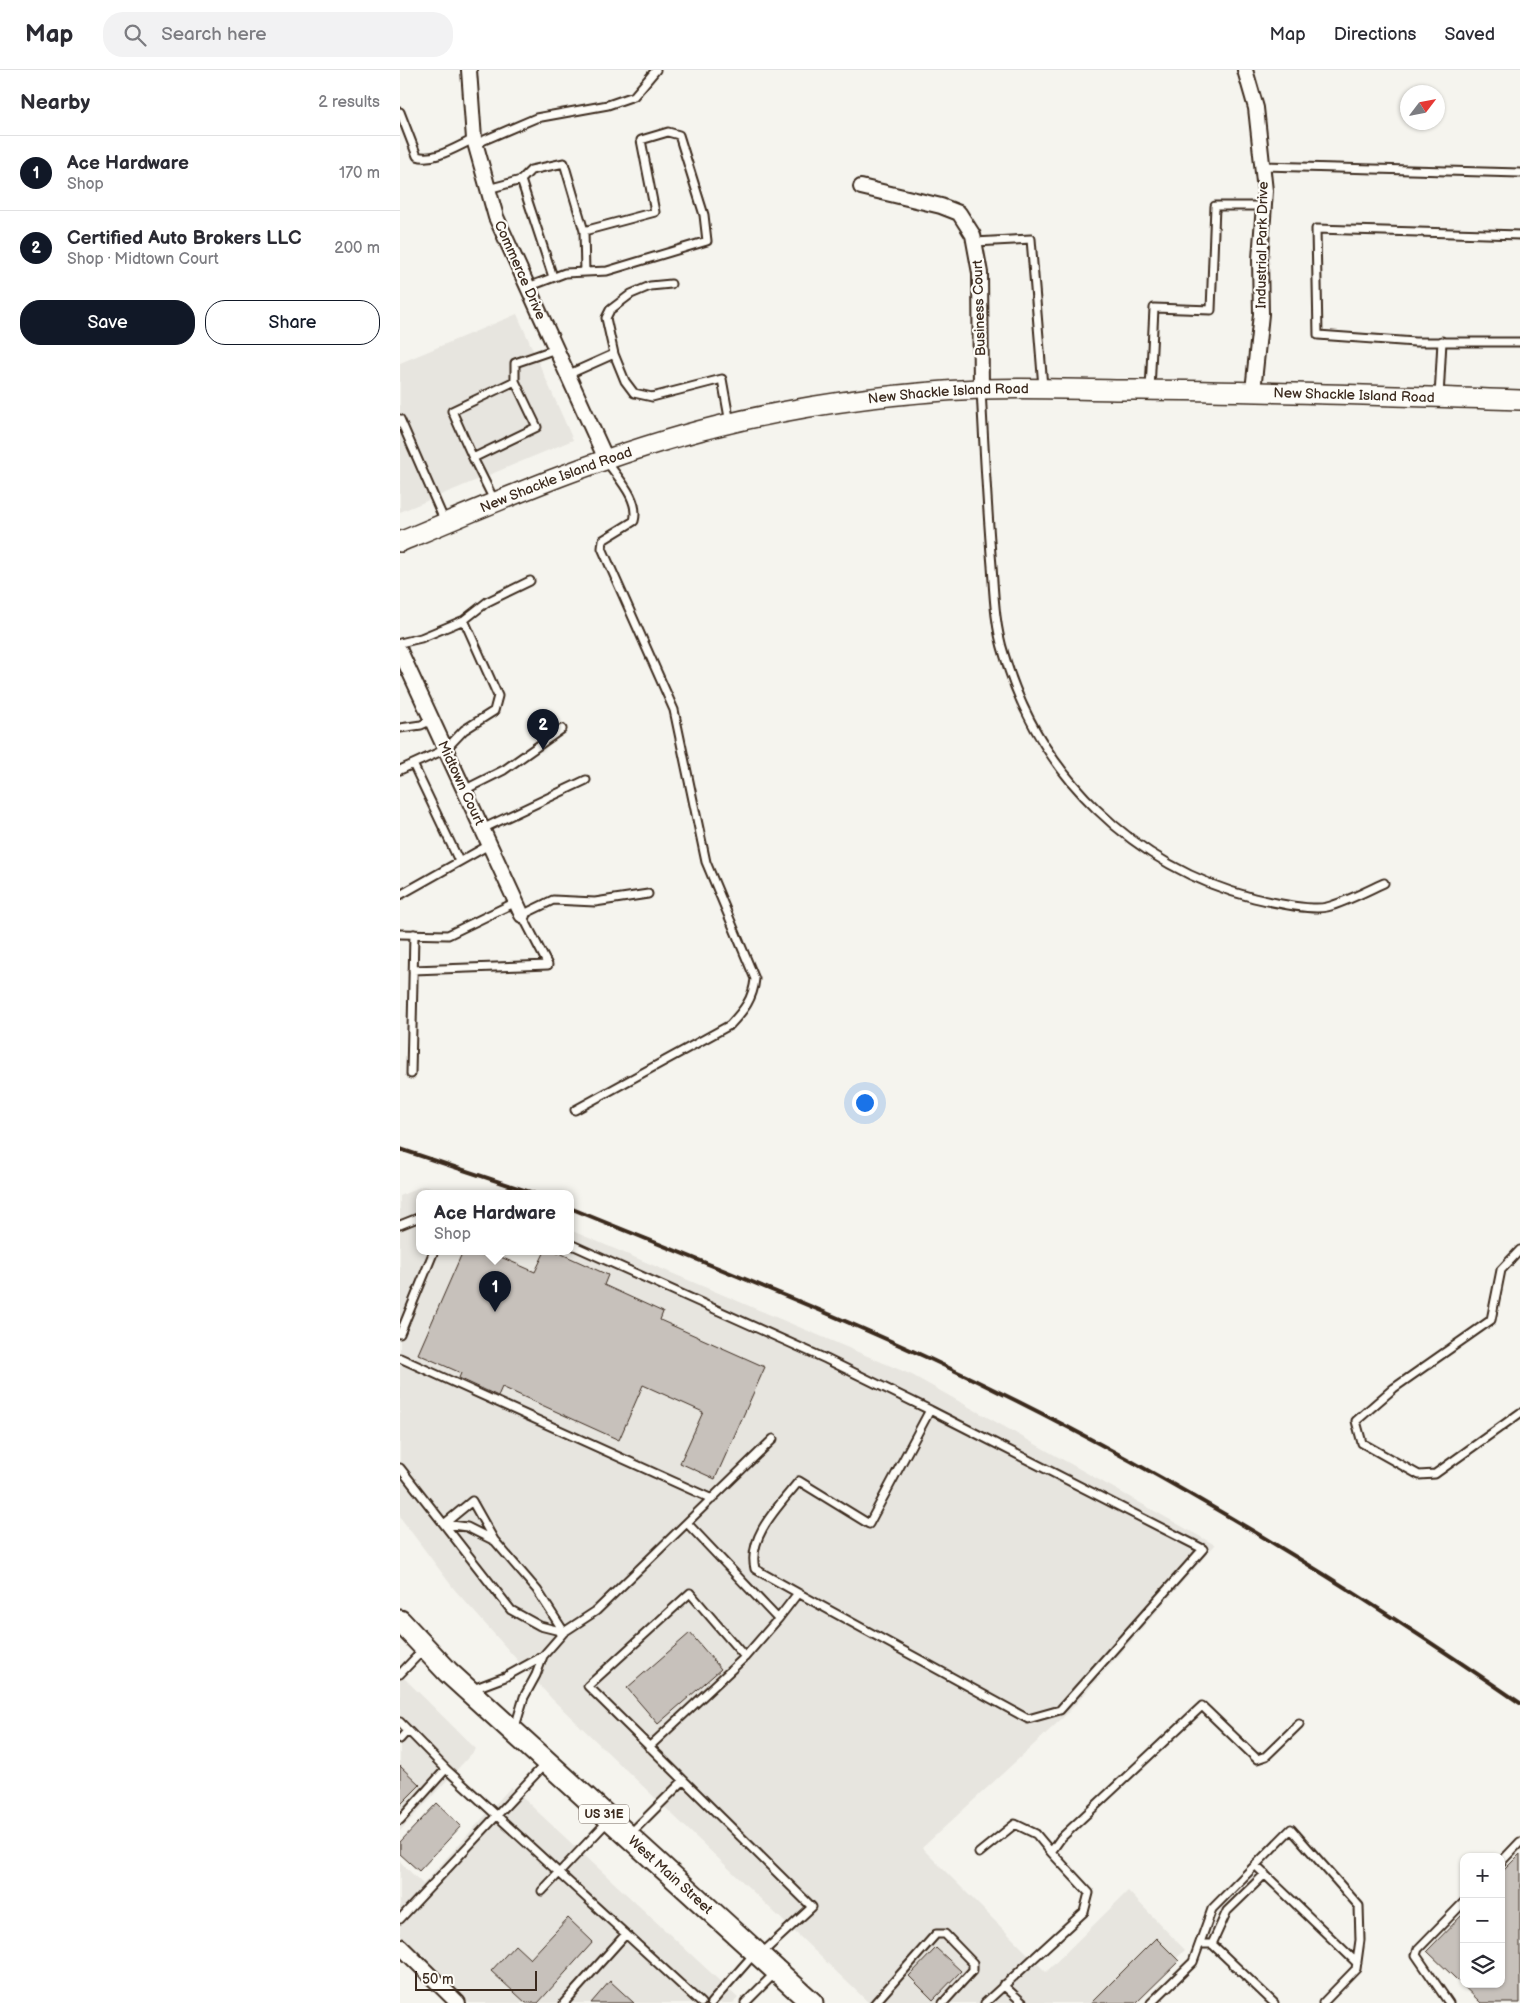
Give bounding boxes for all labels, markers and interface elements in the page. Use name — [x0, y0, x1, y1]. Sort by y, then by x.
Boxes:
search box — [103, 12, 453, 57]
text: Map — [25, 20, 73, 49]
icon: search — [121, 21, 149, 49]
text: Search here — [161, 23, 267, 46]
text: Map — [1270, 24, 1306, 45]
text: Directions — [1334, 24, 1416, 45]
text: Saved — [1444, 24, 1495, 45]
north arrow — [1400, 85, 1445, 130]
text: Nearby — [20, 90, 90, 115]
text: 2 results — [318, 93, 380, 112]
text: Ace Hardware — [67, 152, 189, 175]
text: 1 — [33, 164, 39, 183]
text: 170 m — [339, 164, 380, 183]
text: Shop — [67, 175, 104, 194]
street label: Industrial Park Drive — [1252, 181, 1272, 309]
street label: Commerce Drive — [491, 218, 549, 322]
text: Certified Auto Brokers LLC — [67, 227, 301, 250]
text: 2 — [31, 239, 41, 258]
text: 200 m — [334, 239, 380, 258]
text: Shop · Midtown Court — [67, 250, 219, 269]
street label: Business Court — [969, 259, 989, 357]
button: Save — [20, 300, 195, 345]
button: Share — [205, 300, 380, 345]
street label: New Shackle Island Road — [867, 380, 1029, 407]
street label: New Shackle Island Road — [1273, 384, 1435, 406]
street label: New Shackle Island Road — [477, 443, 634, 516]
pin: 2 — [527, 709, 559, 750]
street label: Midtown Court — [434, 738, 488, 829]
your location — [852, 1090, 878, 1116]
popup — [416, 1190, 574, 1255]
text: Ace Hardware — [434, 1202, 556, 1225]
text: Shop — [434, 1225, 471, 1244]
pin: 1 — [479, 1271, 511, 1312]
road number: US 31E — [579, 1805, 629, 1824]
street label: West Main Street — [625, 1832, 717, 1918]
map controls — [1460, 1853, 1505, 1988]
button: + — [1460, 1853, 1505, 1898]
button: − — [1460, 1898, 1505, 1943]
button: layers — [1460, 1943, 1505, 1988]
scale bar — [415, 1968, 538, 1991]
text: 50 m — [422, 1971, 454, 1988]

